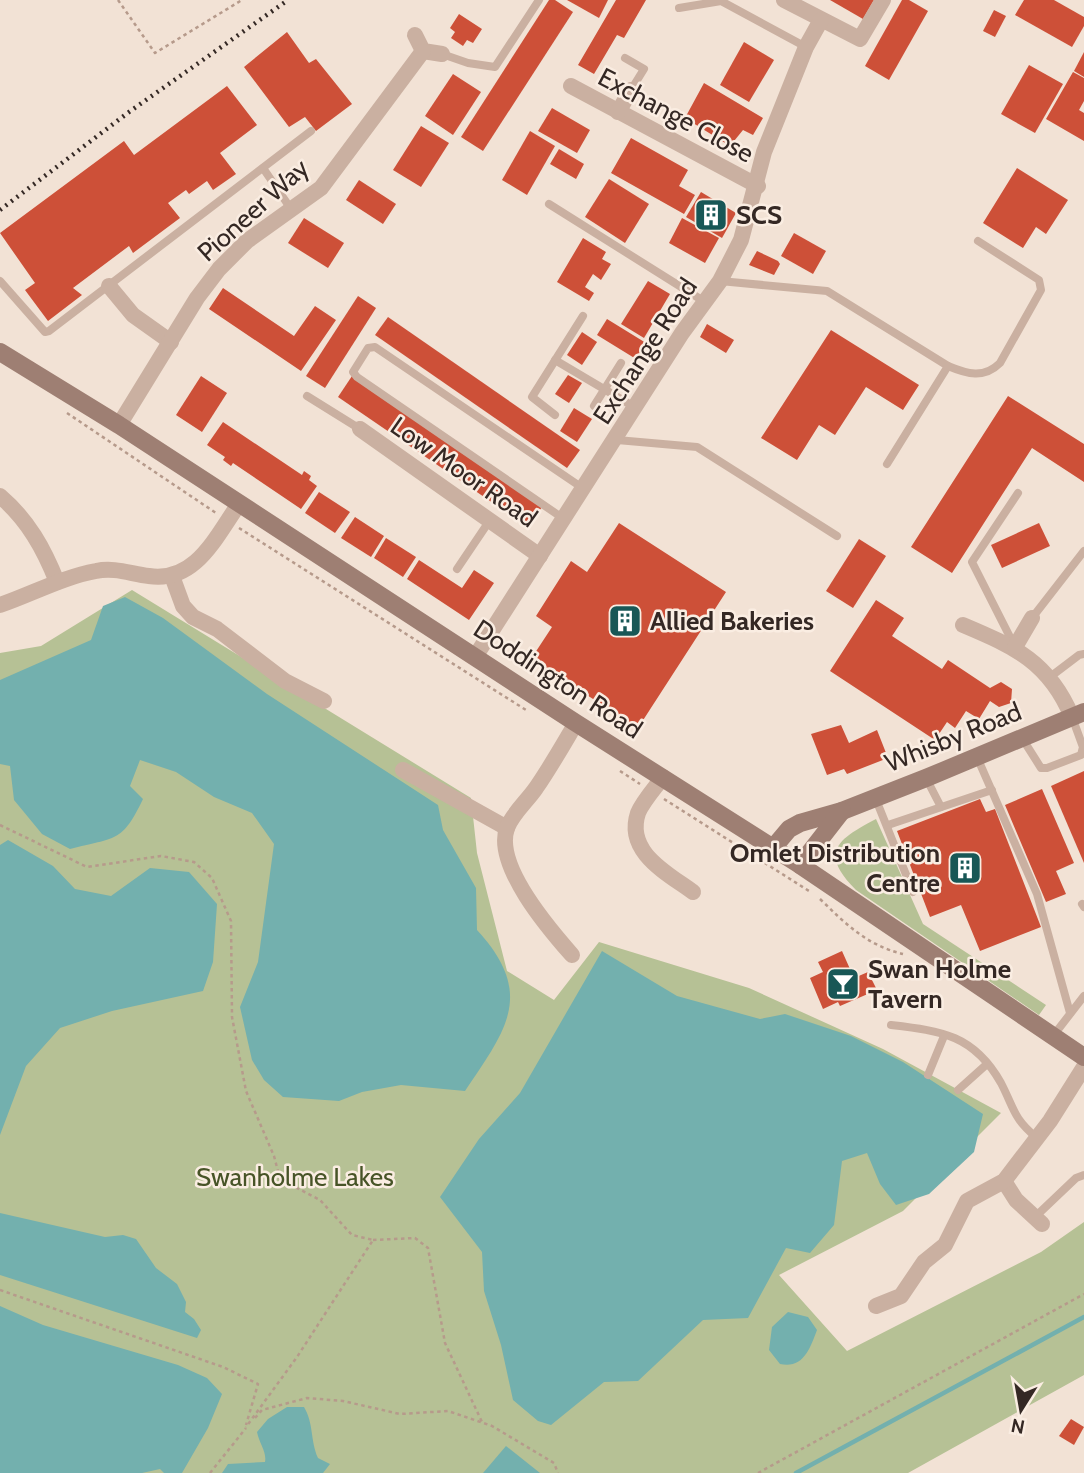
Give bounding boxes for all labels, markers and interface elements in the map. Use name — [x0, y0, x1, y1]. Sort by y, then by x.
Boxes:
street label: Exchange Close — [593, 61, 759, 169]
street label: Pioneer Way — [191, 152, 315, 268]
building icon: SCS — [692, 196, 730, 234]
place label: SCS — [736, 199, 782, 231]
street label: Exchange Road — [586, 272, 704, 430]
street label: Low Moor Road — [385, 410, 543, 534]
building icon: Allied Bakeries — [606, 602, 644, 640]
place label: Allied Bakeries — [650, 605, 814, 637]
street label: Doddington Road — [468, 613, 648, 745]
street label: Whisby Road — [880, 695, 1026, 779]
place label: Omlet Distribution Centre — [730, 837, 940, 899]
building icon: Omlet Distribution Centre — [946, 849, 984, 887]
place label: Swan Holme Tavern — [868, 953, 1011, 1015]
bar icon: Swan Holme Tavern — [824, 965, 862, 1003]
park label: Swanholme Lakes — [196, 1161, 394, 1193]
north arrow — [986, 1375, 1056, 1445]
text: N — [1009, 1414, 1027, 1439]

